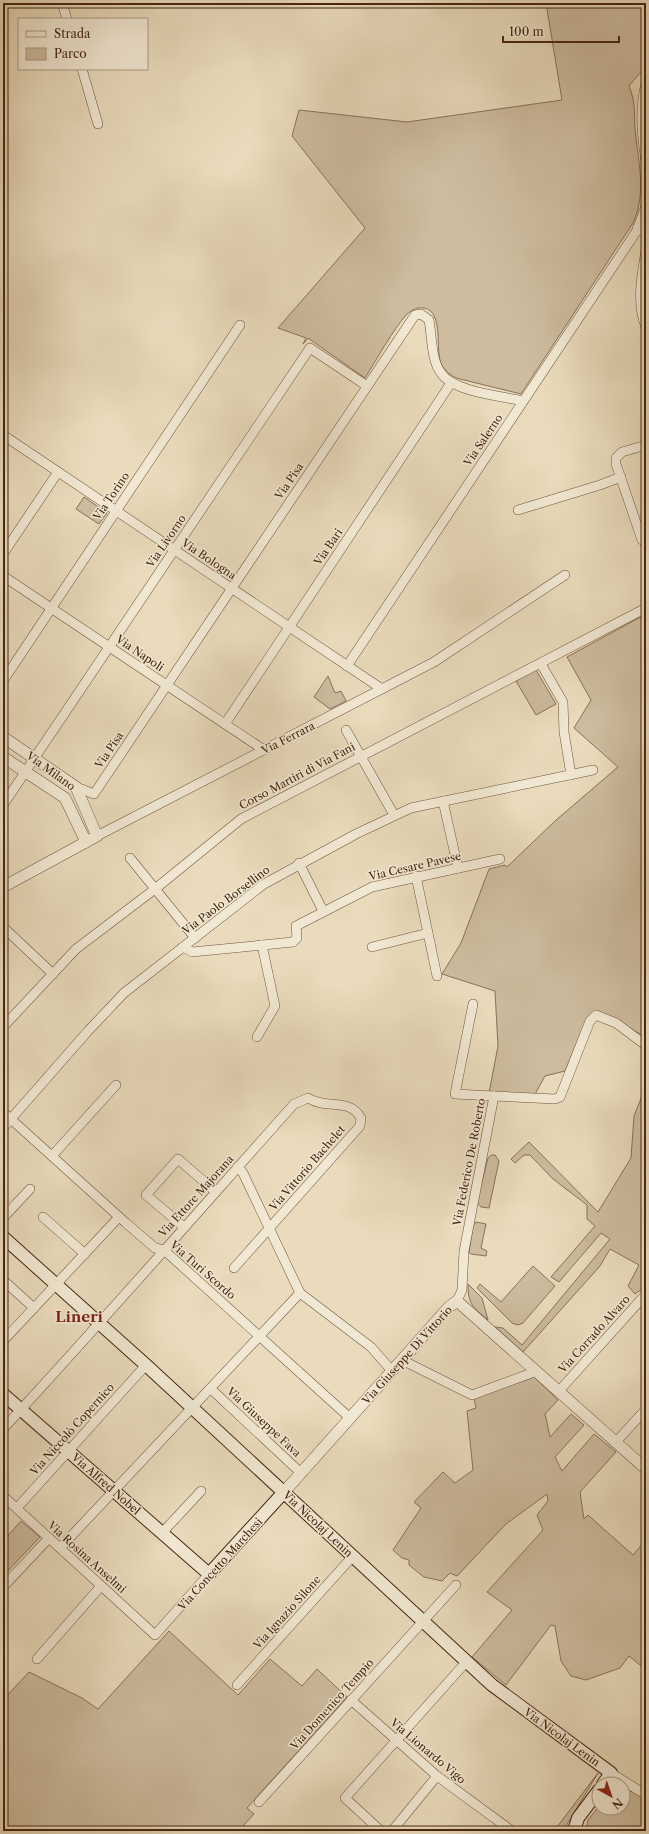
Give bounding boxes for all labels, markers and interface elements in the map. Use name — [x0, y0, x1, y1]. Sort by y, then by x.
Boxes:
legend — [18, 18, 148, 70]
scale bar — [503, 18, 619, 44]
text: 100 m — [509, 24, 544, 39]
text: Strada — [54, 26, 91, 41]
text: Parco — [54, 46, 87, 61]
street label: Via Salerno — [460, 411, 506, 470]
street label: Via Pisa — [271, 460, 306, 503]
street label: Via Torino — [89, 469, 132, 524]
street label: Via Livorno — [143, 512, 189, 571]
street label: Via Bari — [310, 525, 346, 569]
street label: Via Bologna — [178, 535, 239, 582]
street label: Via Napoli — [113, 631, 167, 674]
street label: Via Ferrara — [258, 718, 317, 758]
street label: Via Pisa — [91, 729, 126, 772]
street label: Corso Martiri di Via Fani — [237, 739, 358, 813]
street label: Via Milano — [23, 748, 78, 794]
street label: Via Cesare Pavese — [367, 849, 462, 884]
street label: Via Paolo Borsellino — [179, 862, 273, 938]
street label: Via Federico De Roberto — [450, 1097, 488, 1228]
street label: Via Vittorio Bachelet — [265, 1122, 348, 1214]
street label: Via Ettore Majorana — [155, 1152, 237, 1241]
street label: Via Turi Scordo — [167, 1237, 239, 1302]
street label: Via Corrado Alvaro — [555, 1292, 633, 1377]
street label: Via Giuseppe Di Vittorio — [358, 1303, 455, 1408]
district label: Lineri — [55, 1307, 103, 1326]
street label: Via Niccolò Copernico — [26, 1380, 117, 1479]
street label: Via Giuseppe Fava — [223, 1383, 304, 1460]
street label: Via Alfred Nobel — [68, 1450, 144, 1518]
street label: Via Nicolaj Lenin — [279, 1487, 356, 1560]
street label: Via Concetto Marchesi — [174, 1514, 266, 1614]
street label: Via Rosina Anselmi — [44, 1517, 130, 1596]
street label: Via Ignazio Silone — [250, 1572, 324, 1652]
street label: Via Domenico Tempio — [287, 1655, 377, 1753]
street label: Via Nicolaj Lenin — [521, 1704, 603, 1769]
street label: Via Lionardo Vigo — [387, 1715, 469, 1787]
north arrow — [591, 1776, 631, 1816]
text: N — [609, 1795, 626, 1812]

